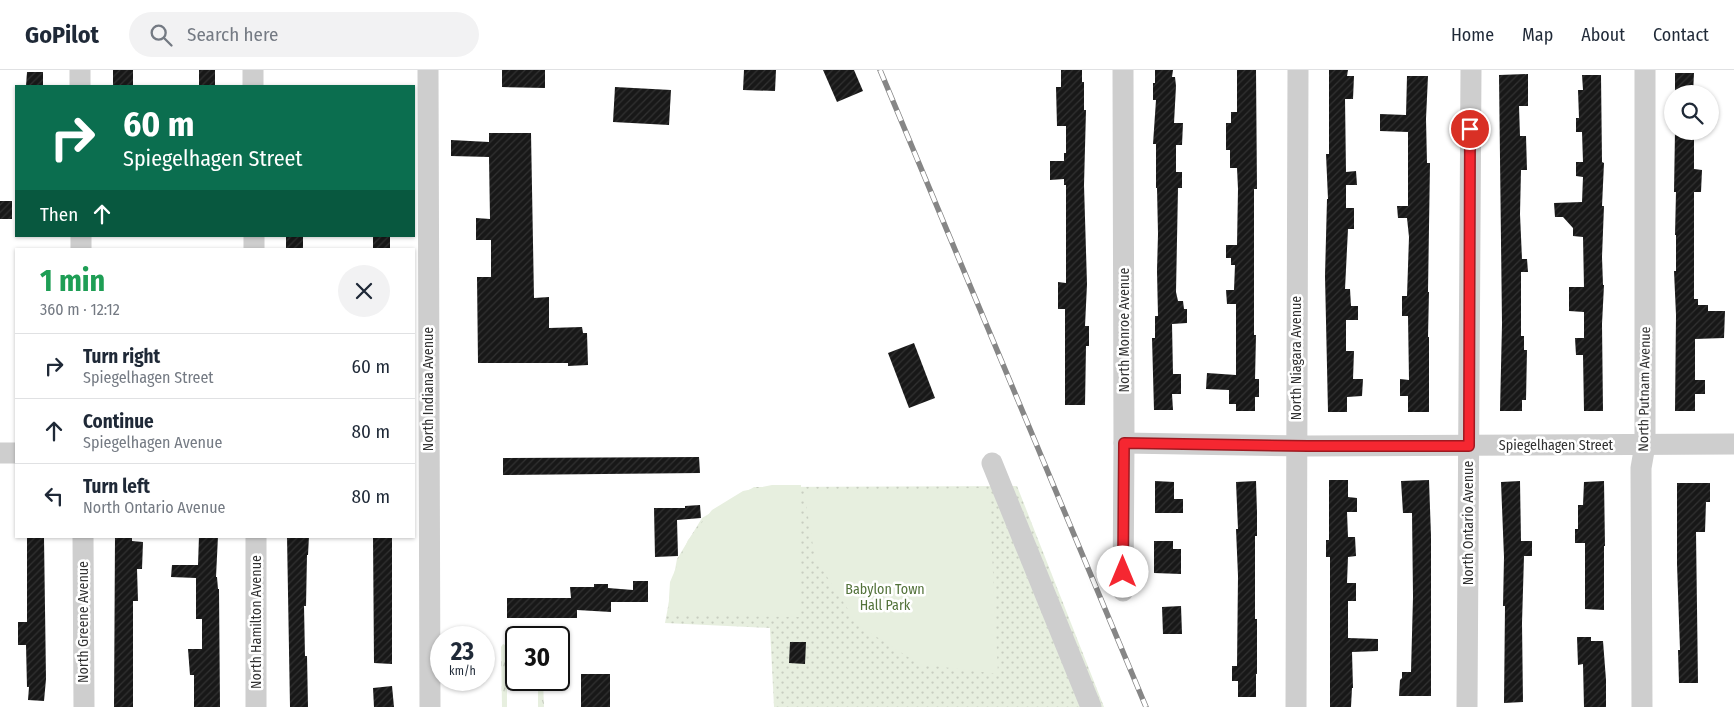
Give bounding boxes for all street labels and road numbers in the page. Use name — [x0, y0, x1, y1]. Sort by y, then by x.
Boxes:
street label: North Monroe Avenue — [1116, 268, 1133, 392]
street label: North Niagara Avenue — [1288, 296, 1305, 420]
street label: North Putnam Avenue — [1635, 326, 1654, 452]
street label: North Indiana Avenue — [420, 327, 437, 451]
street label: Spiegelhagen Street — [1499, 437, 1614, 454]
street label: North Ontario Avenue — [1460, 461, 1477, 585]
street label: North Hamilton Avenue — [248, 555, 265, 689]
street label: North Greene Avenue — [75, 561, 92, 683]

